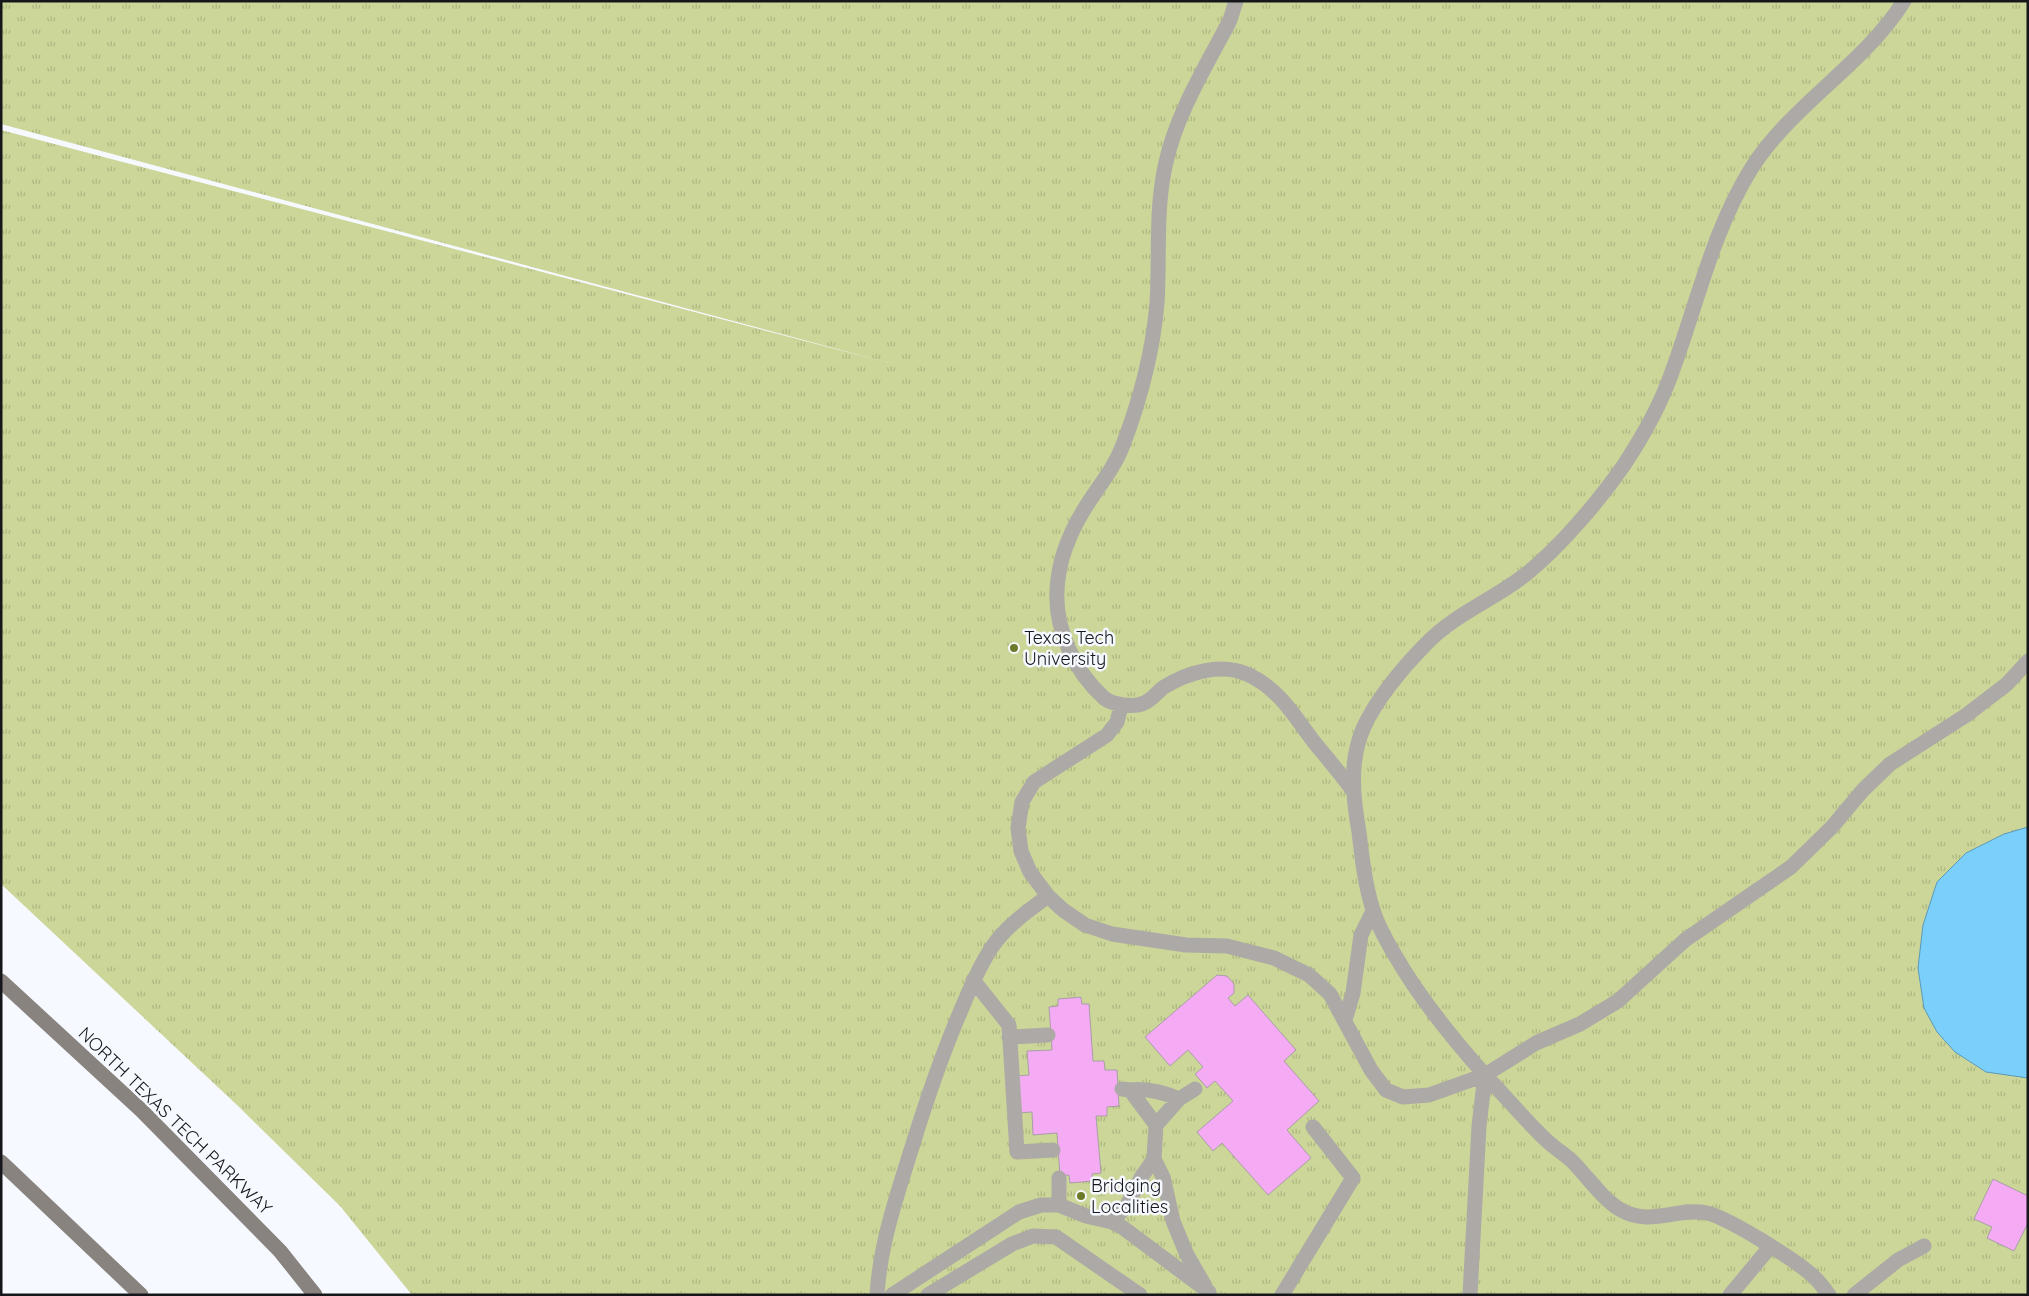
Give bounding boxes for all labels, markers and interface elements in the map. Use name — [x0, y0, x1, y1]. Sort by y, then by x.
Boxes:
place label: Texas Tech University — [1024, 626, 1114, 670]
marker: Texas Tech University — [1008, 642, 1020, 654]
street label: NORTH TEXAS TECH PARKWAY — [74, 1022, 277, 1219]
place label: Bridging Localities — [1091, 1174, 1168, 1218]
marker: Bridging Localities — [1075, 1190, 1087, 1202]

